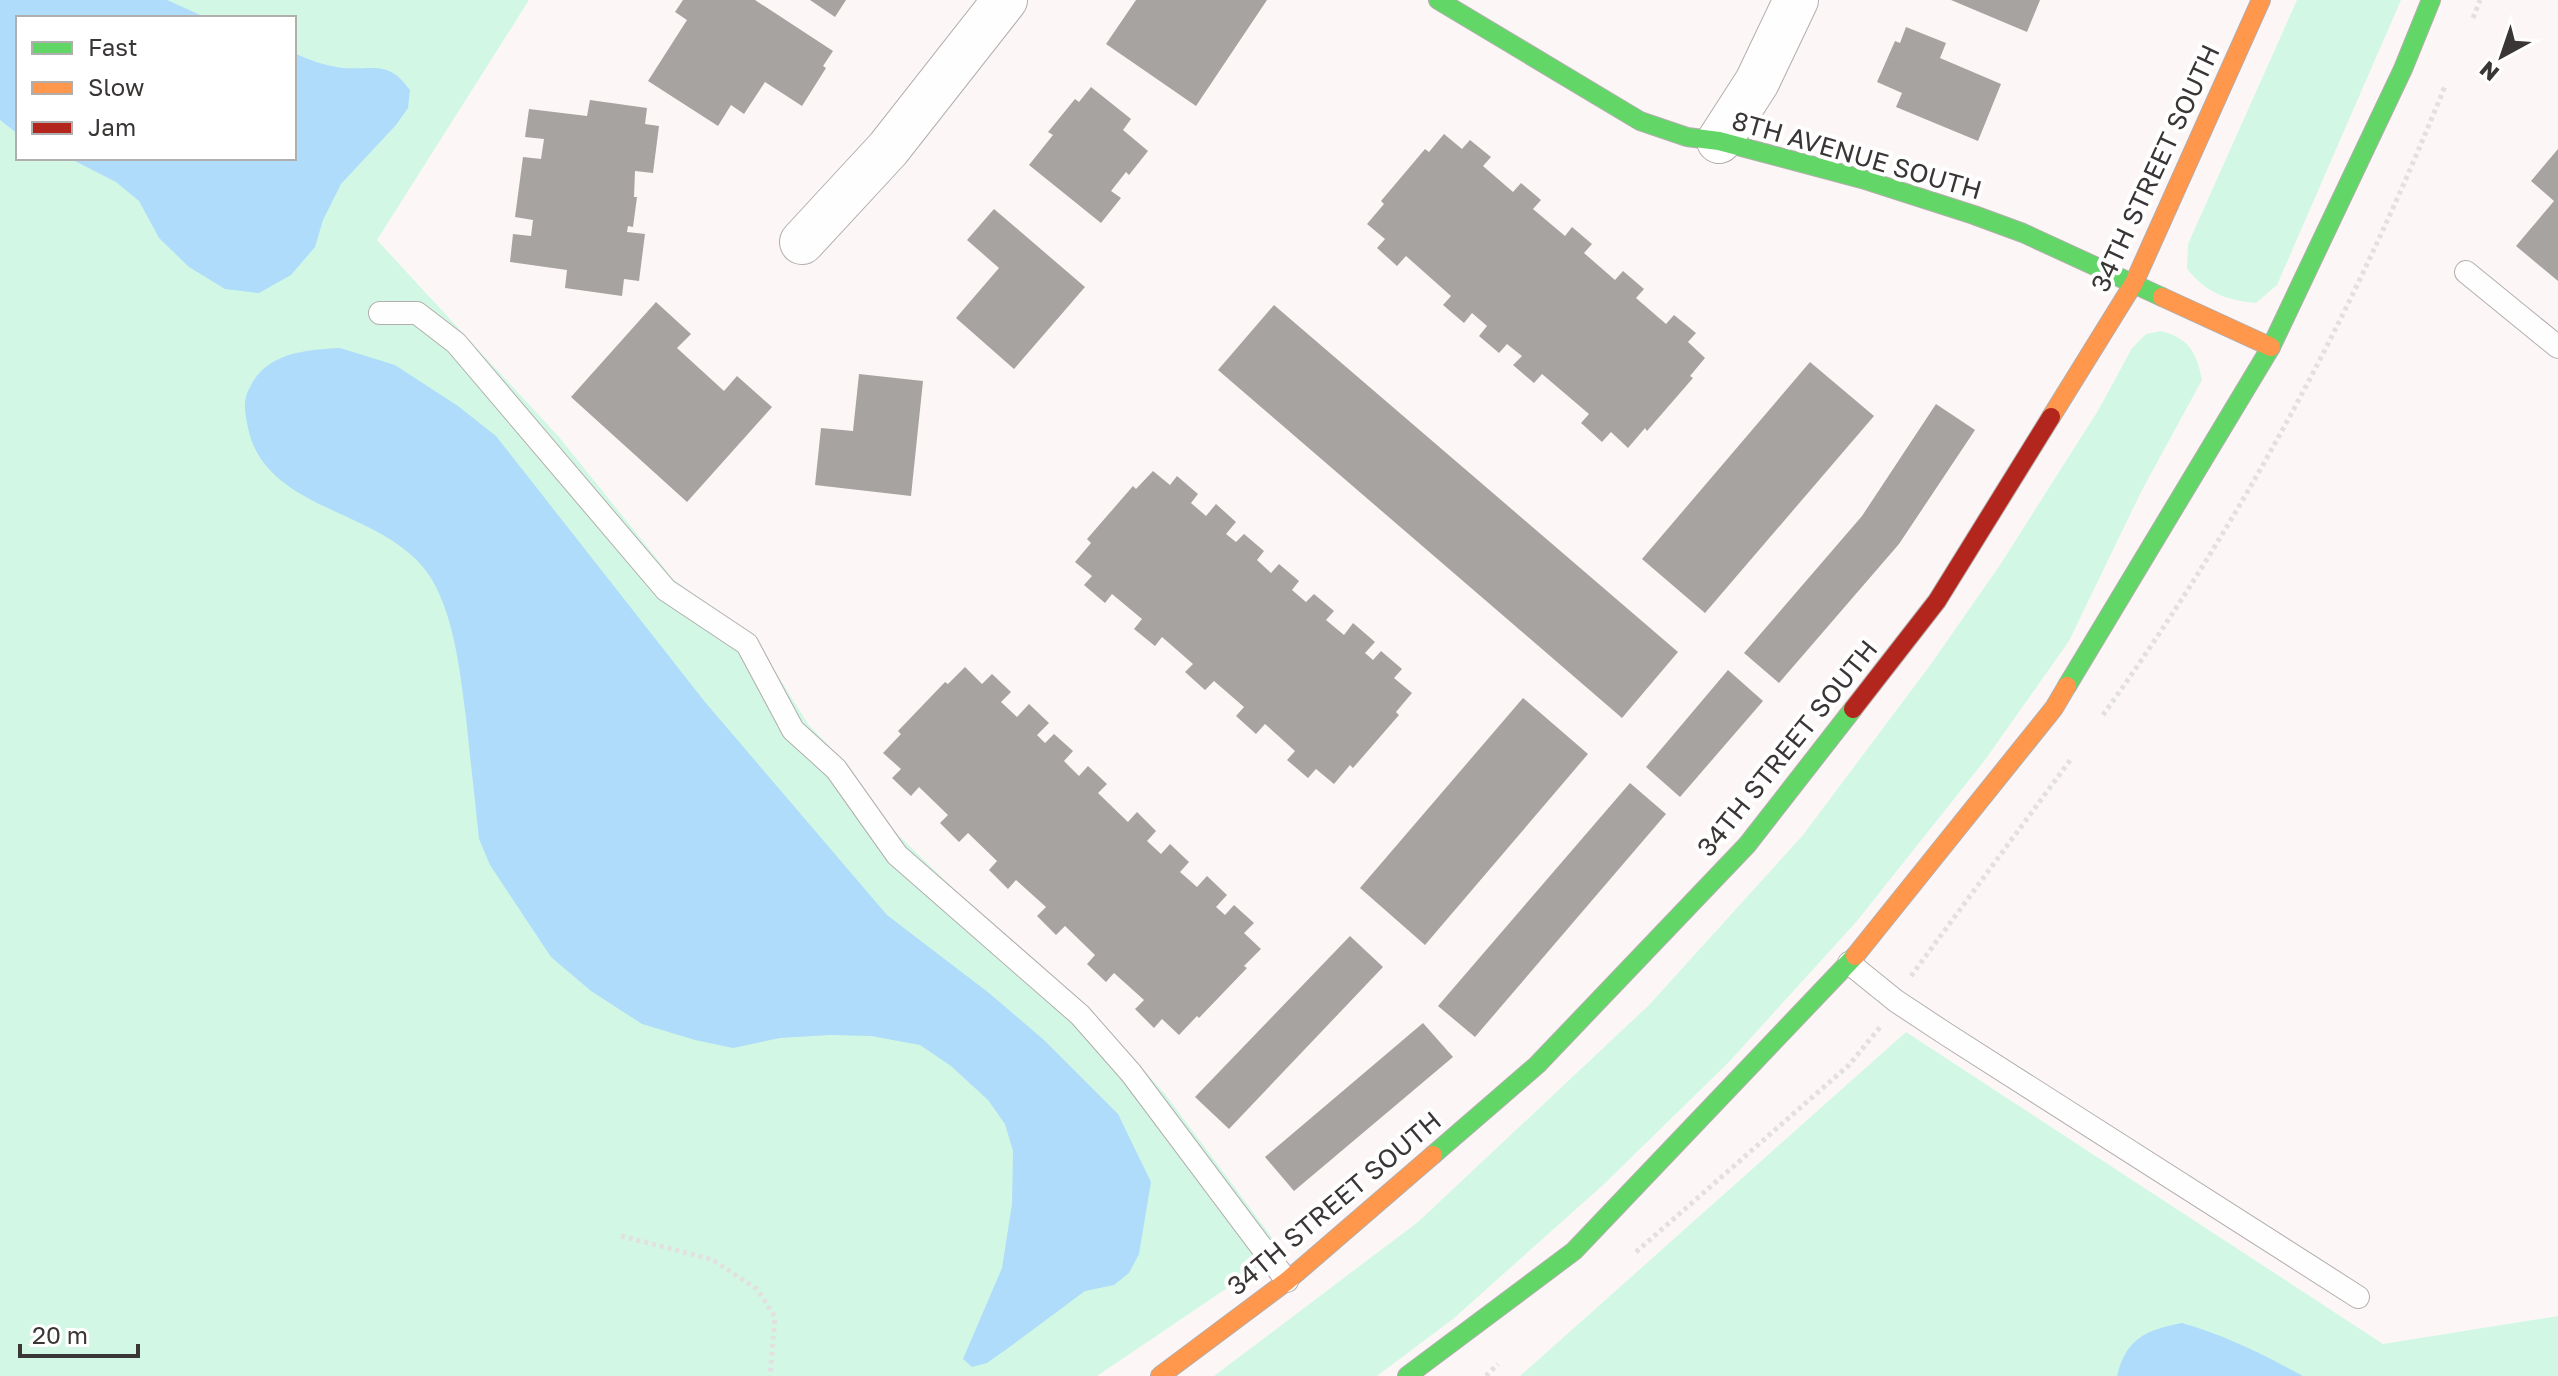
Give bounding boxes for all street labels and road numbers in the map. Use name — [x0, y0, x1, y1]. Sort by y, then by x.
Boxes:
street label: 34TH STREET SOUTH — [2084, 40, 2226, 296]
street label: 8TH AVENUE SOUTH — [1729, 104, 1985, 206]
street label: 34TH STREET SOUTH — [1690, 634, 1884, 862]
street label: 34TH STREET SOUTH — [1221, 1105, 1447, 1301]

